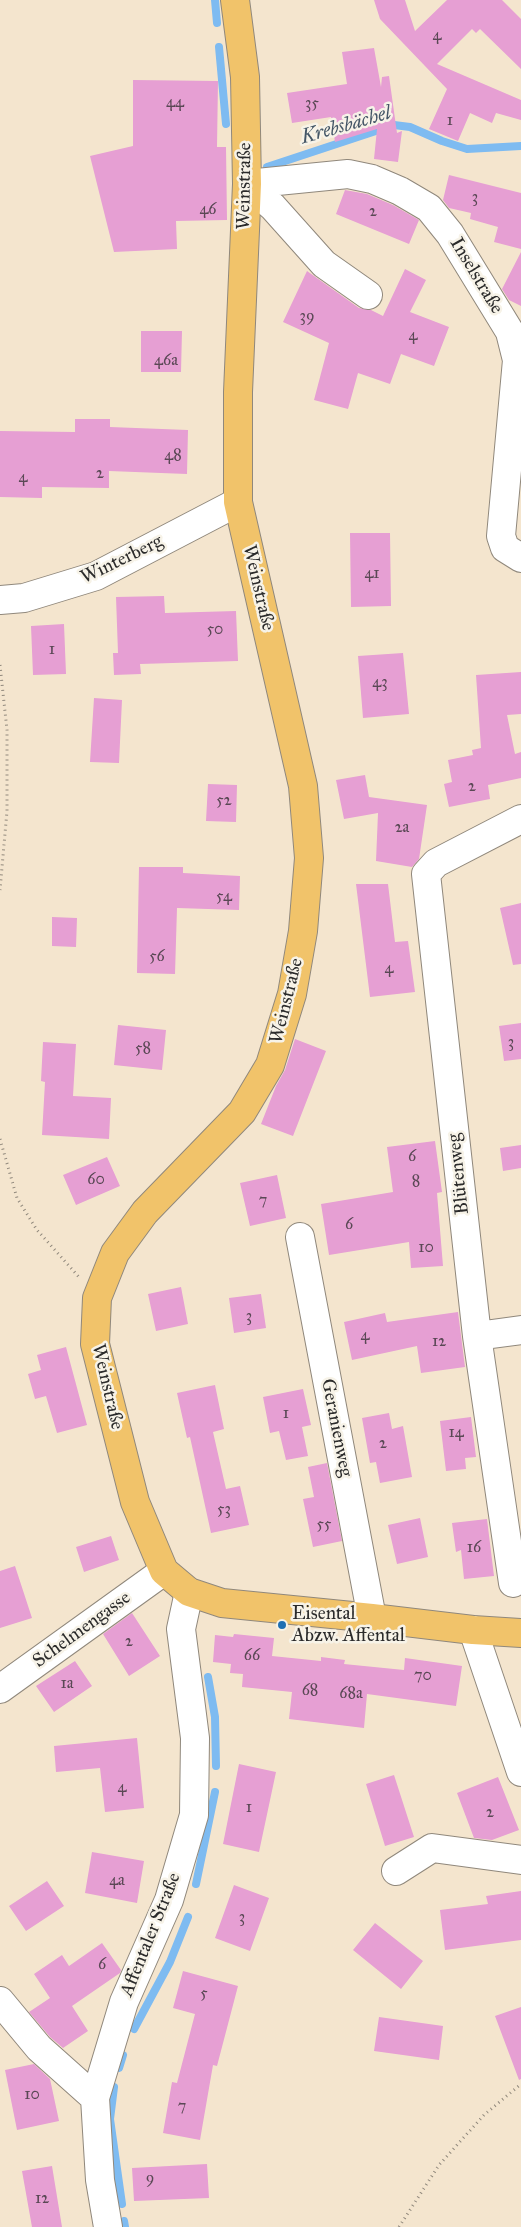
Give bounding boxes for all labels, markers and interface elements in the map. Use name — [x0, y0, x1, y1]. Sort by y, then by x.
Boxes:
house number: 4 — [433, 26, 441, 46]
house number: 44 — [166, 93, 184, 113]
house number: 35 — [305, 94, 319, 114]
water label: Krebsbächel — [298, 102, 394, 150]
house number: 1 — [447, 111, 453, 131]
street label: Weinstraße — [233, 142, 257, 230]
house number: 3 — [472, 188, 478, 208]
house number: 46 — [199, 200, 217, 220]
house number: 2 — [369, 202, 377, 222]
street label: Inselstraße — [444, 234, 508, 318]
house number: 39 — [300, 307, 314, 327]
house number: 4 — [409, 326, 417, 346]
house number: 46a — [154, 351, 178, 371]
house number: 48 — [164, 446, 182, 466]
house number: 2 — [96, 464, 104, 484]
house number: 4 — [19, 468, 27, 488]
street label: Winterberg — [77, 530, 167, 590]
street label: Weinstraße — [237, 543, 279, 633]
house number: 41 — [364, 564, 380, 584]
house number: 50 — [207, 620, 223, 640]
house number: 1 — [49, 640, 55, 660]
house number: 43 — [372, 673, 388, 693]
house number: 2 — [468, 777, 476, 797]
house number: 52 — [216, 791, 232, 811]
house number: 2a — [395, 818, 409, 838]
house number: 54 — [216, 887, 232, 907]
house number: 56 — [149, 947, 165, 967]
street label: Weinstraße — [265, 956, 309, 1046]
house number: 4 — [385, 959, 393, 979]
house number: 3 — [508, 1033, 514, 1053]
house number: 58 — [135, 1039, 151, 1059]
street label: Blütenweg — [443, 1132, 475, 1216]
house number: 6 — [408, 1147, 416, 1167]
house number: 60 — [87, 1170, 105, 1190]
house number: 8 — [412, 1172, 420, 1192]
house number: 7 — [259, 1191, 267, 1211]
house number: 6 — [345, 1215, 353, 1235]
house number: 10 — [418, 1238, 434, 1258]
house number: 3 — [246, 1307, 252, 1327]
house number: 4 — [361, 1326, 369, 1346]
house number: 12 — [432, 1332, 446, 1352]
street label: Weinstraße — [86, 1342, 128, 1432]
street label: Geranienweg — [315, 1377, 357, 1479]
house number: 1 — [283, 1404, 289, 1424]
house number: 14 — [448, 1423, 464, 1443]
house number: 2 — [379, 1434, 387, 1454]
house number: 53 — [217, 1500, 231, 1520]
house number: 55 — [317, 1515, 331, 1535]
house number: 16 — [467, 1538, 481, 1558]
street label: Schelmengasse — [29, 1587, 135, 1673]
place label: Eisental Abzw. Affental — [292, 1603, 405, 1647]
marker: Eisental Abzw. Affental — [276, 1619, 288, 1631]
house number: 2 — [125, 1632, 133, 1652]
house number: 66 — [244, 1646, 260, 1666]
house number: 70 — [414, 1666, 432, 1686]
house number: 1a — [60, 1674, 74, 1694]
house number: 68 — [302, 1681, 318, 1701]
house number: 68a — [339, 1684, 363, 1704]
house number: 4 — [118, 1778, 126, 1798]
house number: 1 — [246, 1798, 252, 1818]
house number: 2 — [486, 1803, 494, 1823]
street label: Affentaler Straße — [116, 1870, 186, 2000]
house number: 4a — [109, 1871, 125, 1891]
house number: 3 — [239, 1908, 245, 1928]
house number: 6 — [98, 1955, 106, 1975]
house number: 5 — [200, 1984, 208, 2004]
house number: 10 — [24, 2085, 40, 2105]
house number: 7 — [178, 2097, 186, 2117]
house number: 9 — [146, 2169, 154, 2189]
house number: 12 — [35, 2189, 49, 2209]

